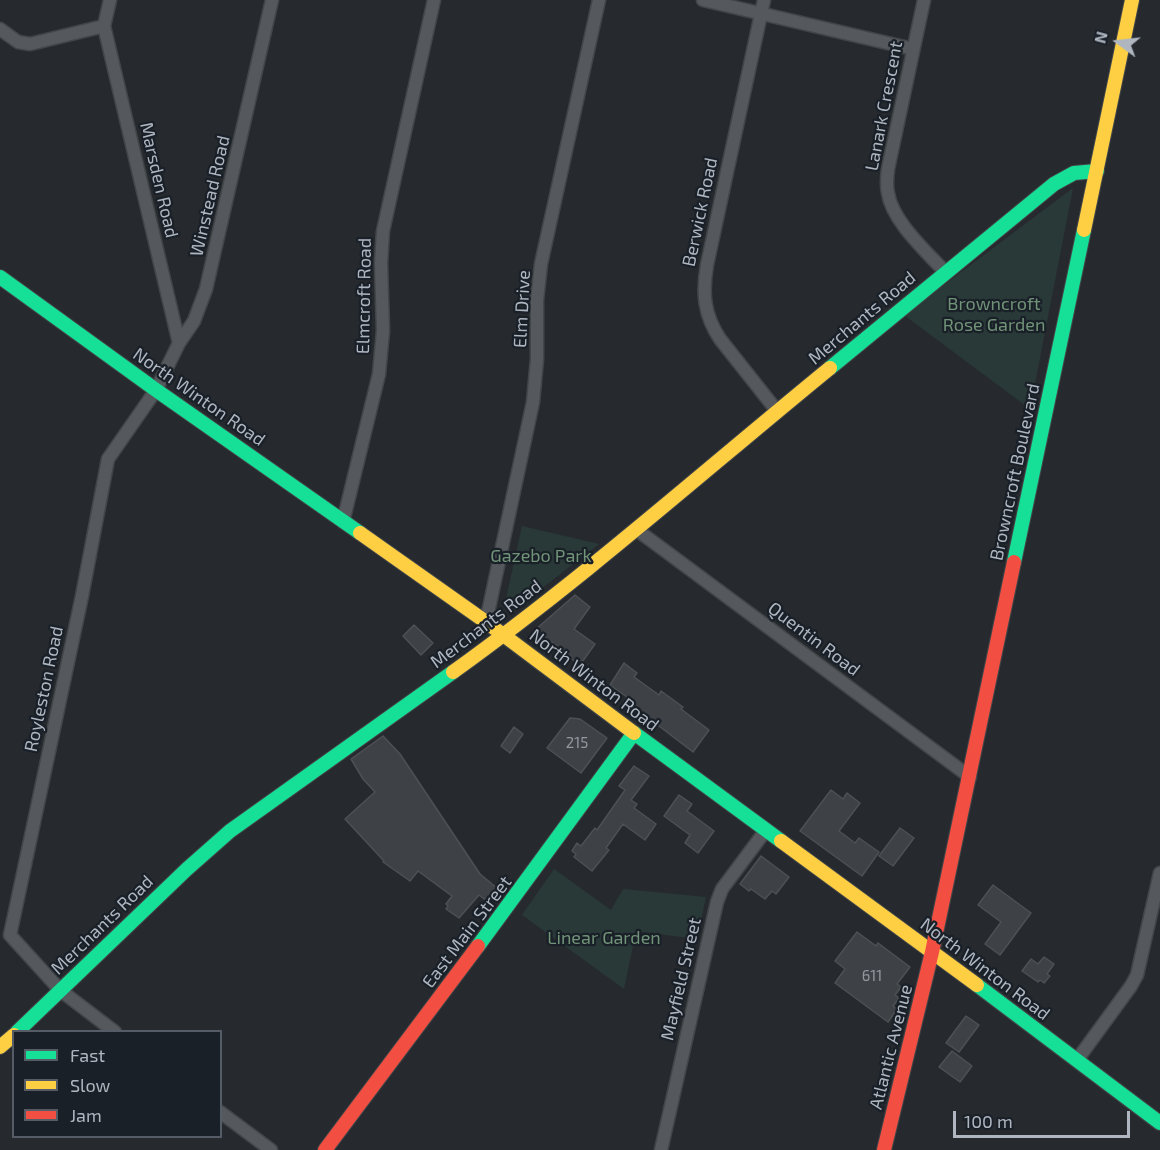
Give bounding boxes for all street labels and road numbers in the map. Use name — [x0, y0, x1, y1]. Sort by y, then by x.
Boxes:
street label: Lanark Crescent — [861, 39, 907, 173]
street label: Marsden Road — [135, 120, 183, 240]
street label: Winstead Road — [186, 133, 234, 259]
street label: Berwick Road — [678, 156, 722, 268]
street label: Elmcroft Road — [352, 238, 376, 354]
street label: Merchants Road — [804, 267, 920, 369]
street label: Elm Drive — [509, 270, 535, 348]
street label: North Winton Road — [129, 343, 269, 451]
street label: Browncroft Boulevard — [986, 381, 1044, 563]
street label: Merchants Road — [426, 575, 546, 673]
street label: Quentin Road — [764, 597, 864, 681]
street label: Royleston Road — [20, 624, 68, 754]
street label: North Winton Road — [525, 624, 663, 736]
street label: Merchants Road — [46, 871, 158, 979]
street label: East Main Street — [418, 872, 516, 992]
street label: North Winton Road — [916, 913, 1054, 1025]
street label: Mayfield Street — [656, 915, 706, 1043]
street label: Atlantic Avenue — [865, 982, 917, 1112]

